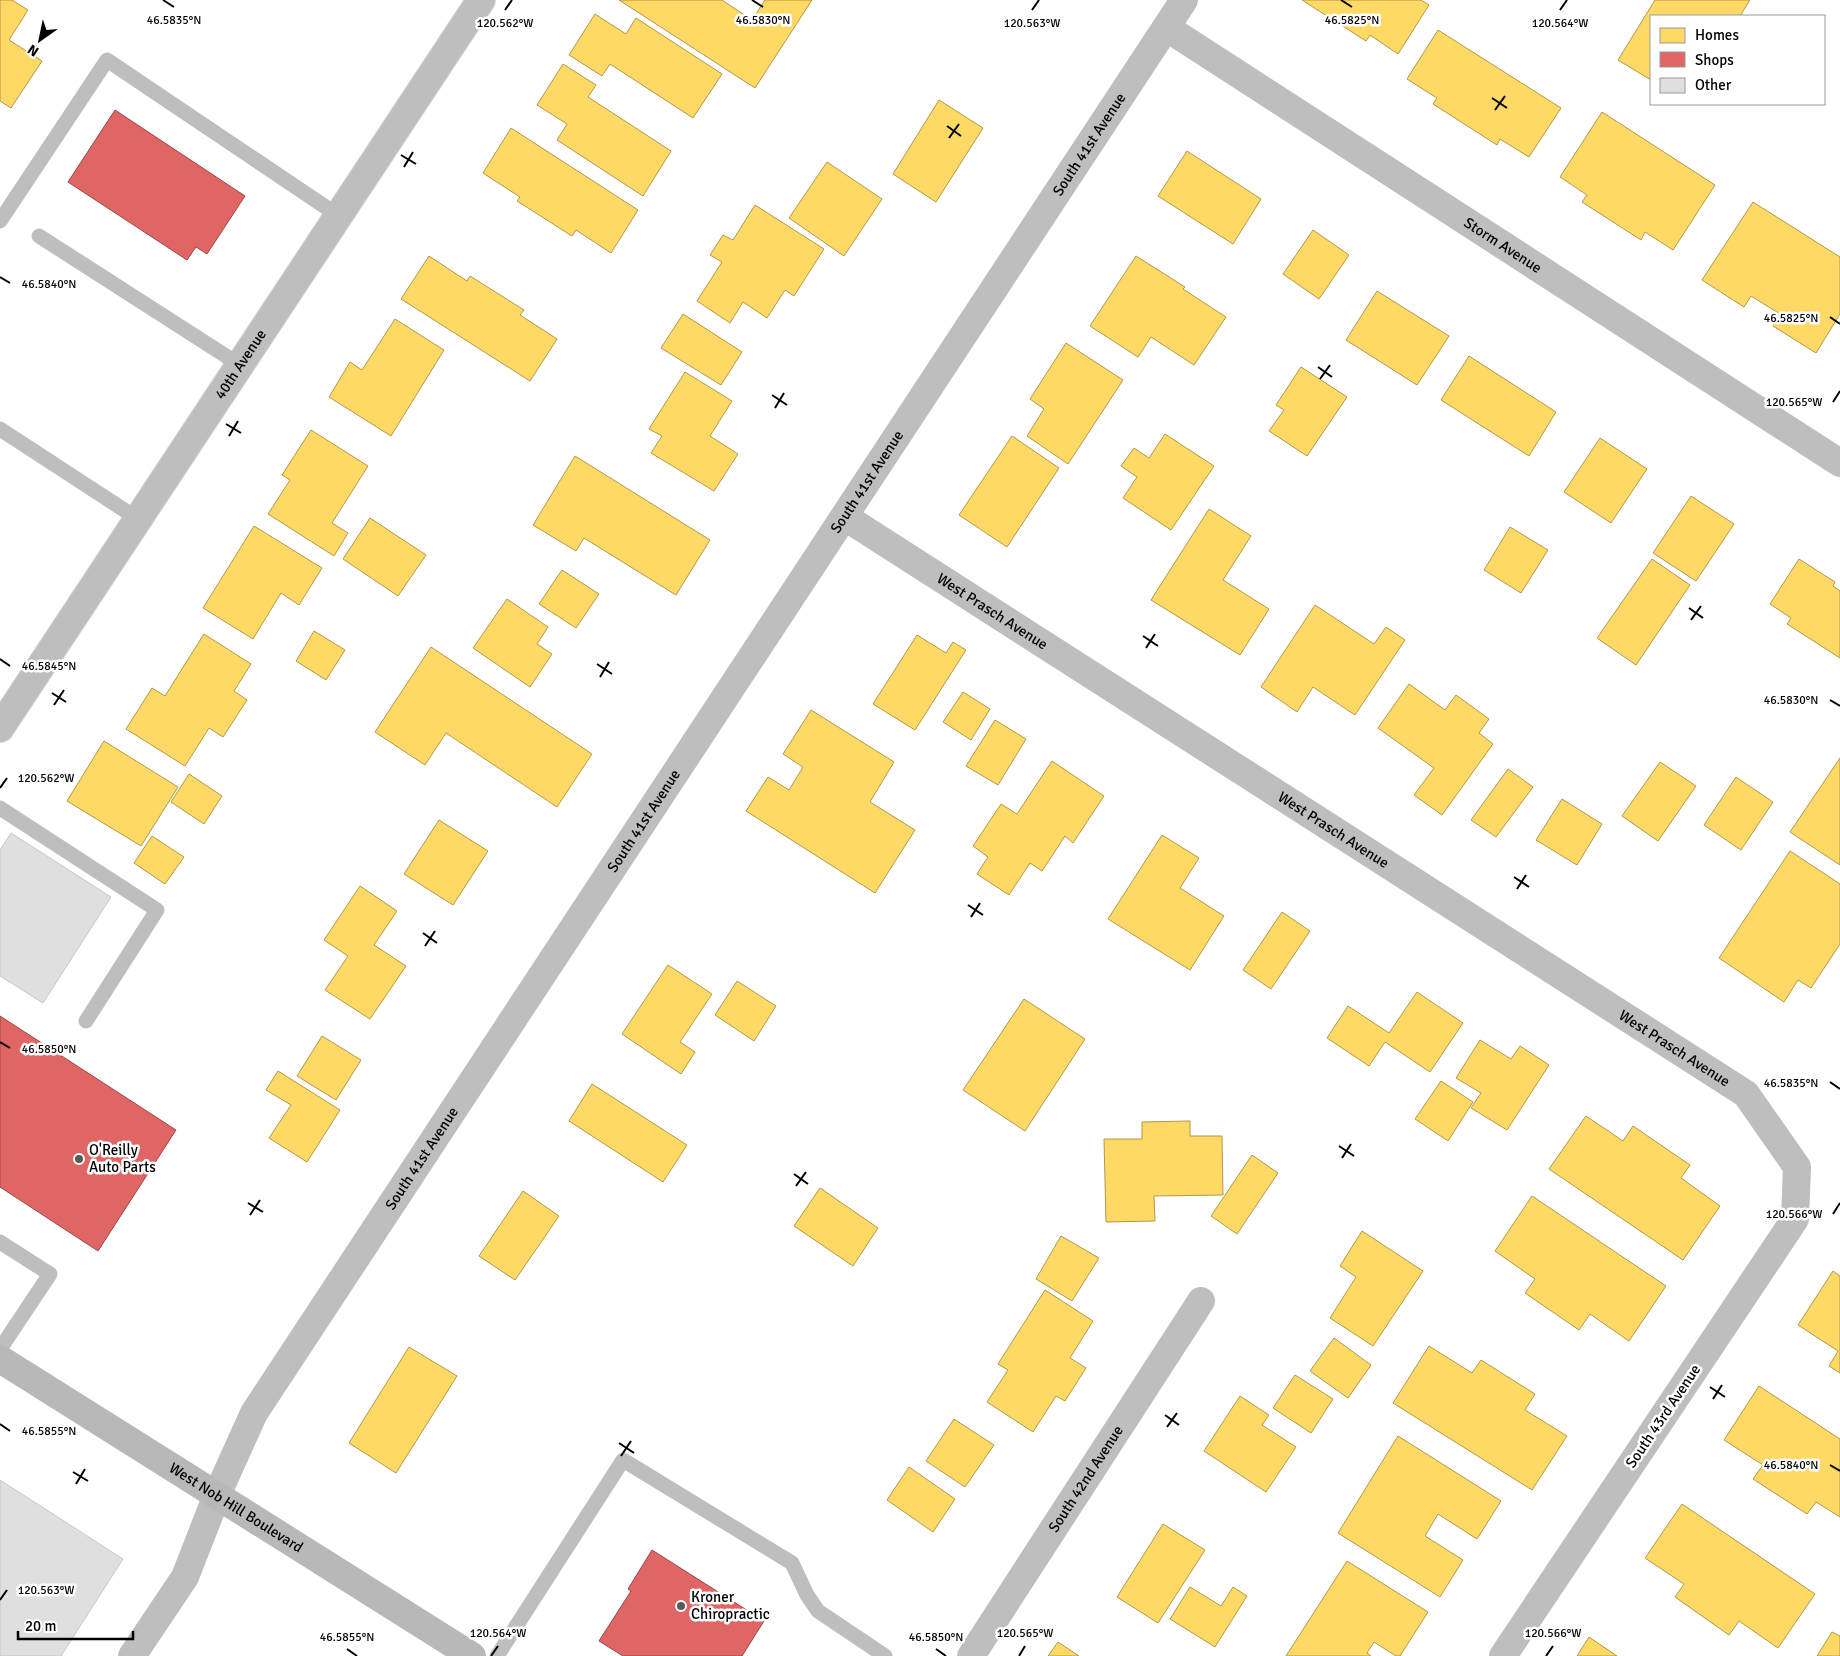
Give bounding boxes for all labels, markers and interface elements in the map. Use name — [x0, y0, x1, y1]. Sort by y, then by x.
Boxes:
text: 46.5835°N — [147, 13, 201, 28]
text: 46.5830°N — [736, 13, 790, 28]
text: 46.5825°N — [1325, 13, 1379, 28]
north arrow — [15, 15, 65, 65]
legend — [1650, 15, 1825, 105]
text: 120.562°W — [477, 16, 533, 31]
text: 120.563°W — [1004, 16, 1060, 31]
text: 120.564°W — [1532, 16, 1588, 31]
text: Homes — [1695, 26, 1739, 44]
text: N — [24, 41, 42, 60]
text: Shops — [1695, 51, 1734, 69]
text: Other — [1695, 76, 1732, 94]
street label: South 41st Avenue — [1049, 89, 1129, 199]
street label: Storm Avenue — [1461, 213, 1545, 277]
text: 46.5840°N — [22, 277, 76, 292]
text: 46.5825°N — [1764, 311, 1818, 326]
street label: 40th Avenue — [211, 326, 270, 403]
text: 120.565°W — [1766, 395, 1822, 410]
street label: South 41st Avenue — [827, 427, 907, 537]
street label: West Prasch Avenue — [934, 569, 1051, 654]
text: 46.5845°N — [22, 659, 76, 674]
text: 46.5830°N — [1764, 693, 1818, 708]
street label: South 41st Avenue — [603, 766, 684, 876]
text: 120.562°W — [18, 771, 74, 786]
street label: West Prasch Avenue — [1275, 788, 1392, 872]
street label: West Prasch Avenue — [1616, 1006, 1733, 1090]
text: 46.5850°N — [22, 1042, 76, 1057]
text: 46.5835°N — [1764, 1076, 1818, 1091]
street label: South 41st Avenue — [381, 1104, 462, 1213]
place label: O'Reilly Auto Parts — [89, 1141, 156, 1176]
marker: O'Reilly Auto Parts — [73, 1153, 85, 1165]
text: 120.566°W — [1766, 1207, 1822, 1222]
street label: South 43rd Avenue — [1622, 1361, 1704, 1471]
street label: South 42nd Avenue — [1045, 1422, 1127, 1536]
text: 46.5855°N — [22, 1424, 76, 1439]
text: 46.5840°N — [1764, 1458, 1818, 1473]
street label: West Nob Hill Boulevard — [166, 1459, 306, 1556]
text: 120.563°W — [18, 1583, 74, 1598]
place label: Kroner Chiropractic — [691, 1588, 770, 1623]
marker: Kroner Chiropractic — [675, 1600, 687, 1612]
scale bar — [18, 1608, 132, 1640]
text: 20 m — [25, 1617, 56, 1635]
text: 120.564°W — [470, 1626, 526, 1641]
text: 120.565°W — [997, 1626, 1053, 1641]
text: 120.566°W — [1525, 1626, 1581, 1641]
text: 46.5855°N — [320, 1630, 374, 1645]
text: 46.5850°N — [909, 1630, 963, 1645]

